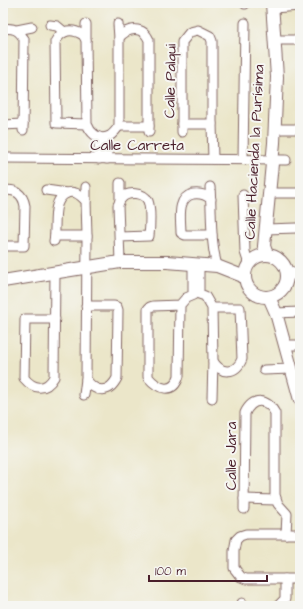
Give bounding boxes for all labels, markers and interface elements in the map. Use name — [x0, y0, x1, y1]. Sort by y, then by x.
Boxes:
street label: Calle Palqui — [159, 43, 182, 118]
street label: Calle Hacienda la Purísima — [239, 64, 270, 240]
street label: Calle Carreta — [90, 135, 184, 156]
street label: Calle Jara — [221, 421, 242, 490]
scale bar — [149, 557, 267, 583]
text: 100 m — [155, 563, 186, 580]

